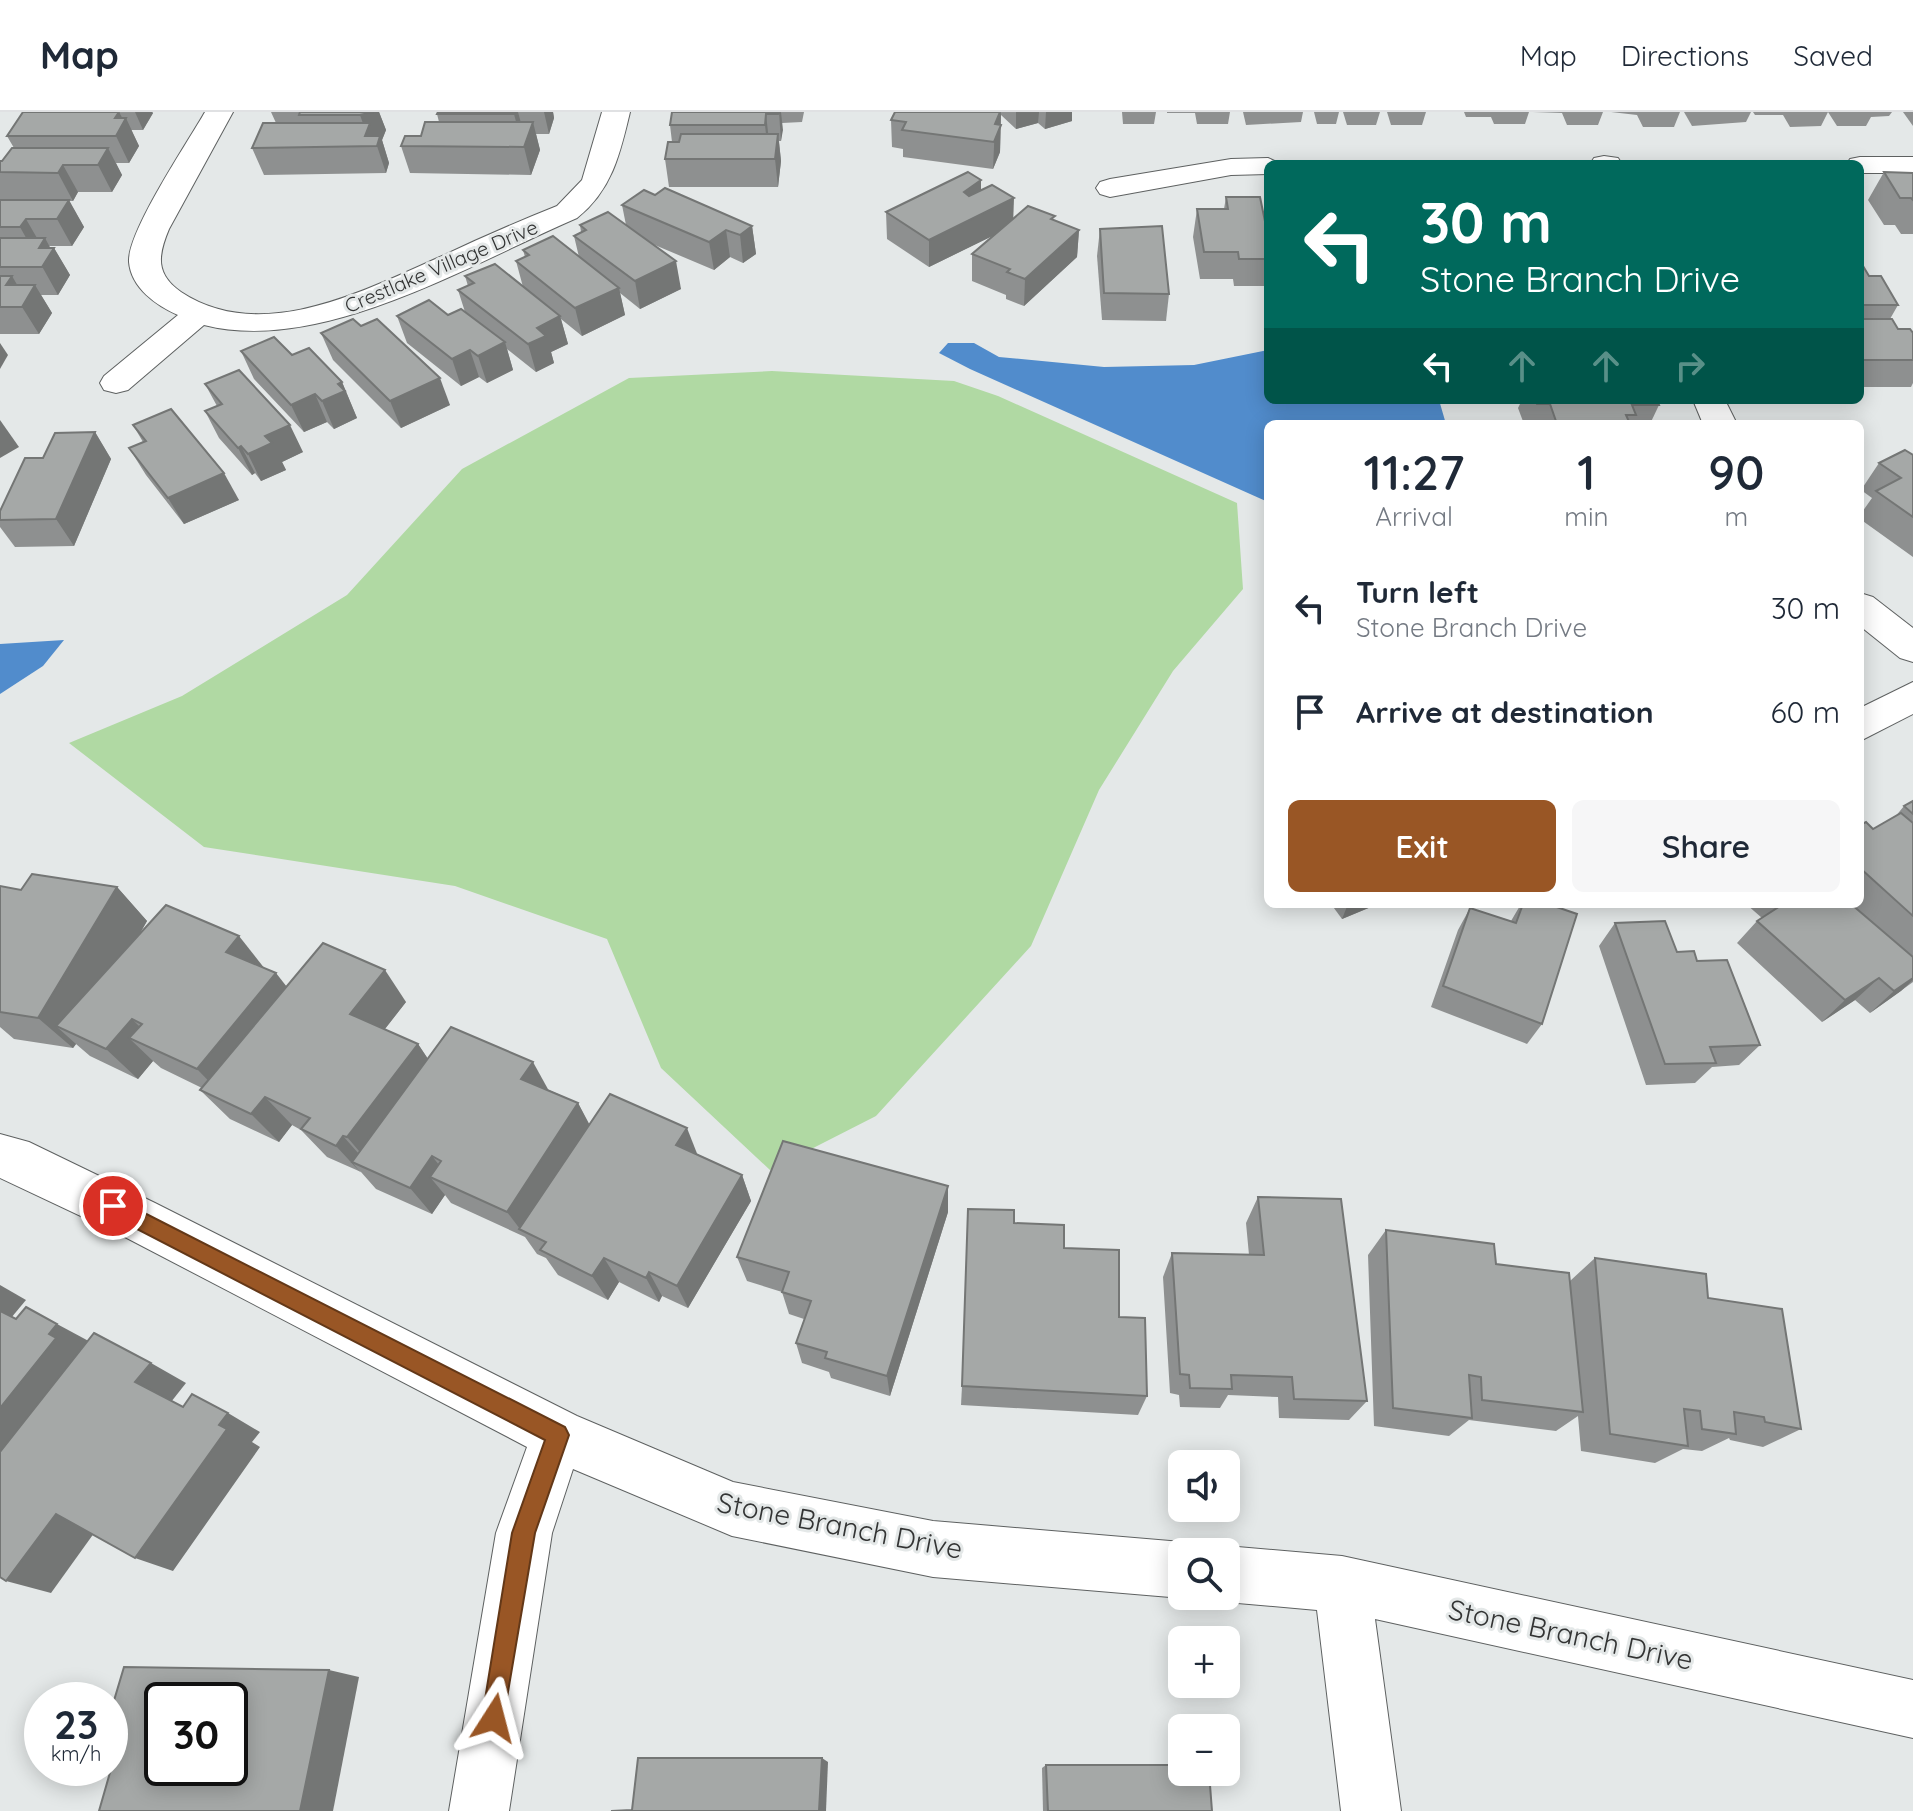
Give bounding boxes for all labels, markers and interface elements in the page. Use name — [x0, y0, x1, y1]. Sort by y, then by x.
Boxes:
text: Map — [40, 31, 119, 79]
text: Map — [1520, 38, 1577, 73]
text: Directions — [1621, 38, 1749, 73]
text: Saved — [1793, 38, 1873, 73]
text: 30 m — [1420, 187, 1552, 257]
icon: left — [1288, 192, 1392, 296]
street label: Crestlake Village Drive — [341, 214, 541, 318]
text: Stone Branch Drive — [1420, 256, 1740, 301]
icon: left — [1416, 344, 1460, 388]
icon: ahead — [1500, 344, 1544, 388]
icon: ahead — [1584, 344, 1628, 388]
icon: right — [1668, 344, 1712, 388]
text: 11:27 — [1364, 442, 1465, 502]
text: 1 — [1577, 442, 1596, 502]
text: 90 — [1708, 442, 1764, 502]
text: Arrival — [1375, 500, 1453, 533]
text: min — [1564, 500, 1609, 533]
text: m — [1724, 500, 1748, 533]
text: Turn left — [1356, 573, 1479, 611]
icon: left — [1288, 586, 1332, 630]
text: 30 m — [1771, 589, 1840, 627]
text: Stone Branch Drive — [1356, 611, 1587, 644]
icon: arrive — [1288, 690, 1332, 734]
text: Arrive at destination — [1356, 693, 1654, 731]
text: 60 m — [1770, 693, 1840, 731]
button: Exit — [1288, 800, 1556, 892]
button: Share — [1572, 800, 1840, 892]
pin — [79, 1172, 147, 1240]
icon: arrive — [91, 1184, 135, 1228]
map controls — [1168, 1450, 1240, 1786]
button: sound — [1168, 1450, 1240, 1522]
street label: Stone Branch Drive — [714, 1484, 966, 1566]
button: search — [1168, 1538, 1240, 1610]
street label: Stone Branch Drive — [1446, 1591, 1696, 1677]
button: + — [1168, 1626, 1240, 1698]
position arrow — [452, 1676, 536, 1760]
speed limit sign: 30 — [144, 1682, 248, 1786]
text: 23 — [54, 1699, 98, 1749]
button: − — [1168, 1714, 1240, 1786]
text: km/h — [51, 1741, 101, 1766]

